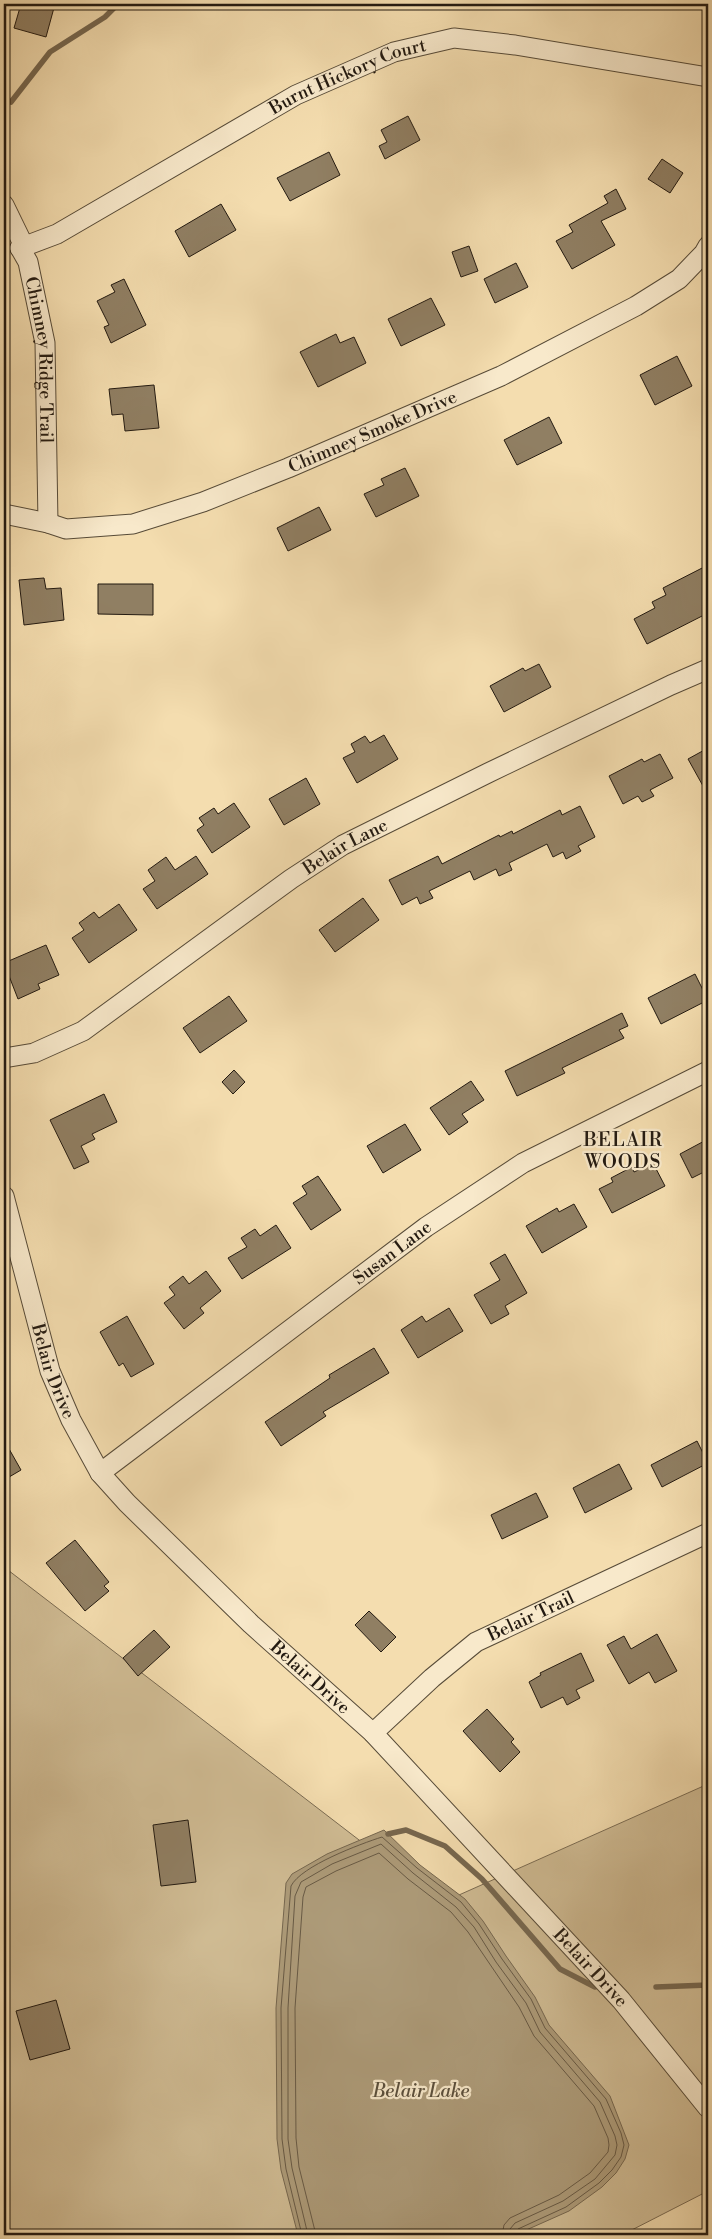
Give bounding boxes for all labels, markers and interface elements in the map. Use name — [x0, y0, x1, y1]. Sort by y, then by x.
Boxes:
street label: Burnt Hickory Court — [264, 34, 429, 121]
street label: Chimney Ridge Trail — [19, 274, 58, 444]
street label: Chimney Smoke Drive — [285, 385, 460, 478]
street label: Belair Lane — [298, 814, 392, 881]
district label: BELAIR WOODS — [582, 1128, 663, 1174]
street label: Susan Lane — [348, 1216, 436, 1290]
street label: Belair Drive — [26, 1320, 80, 1422]
street label: Belair Trail — [483, 1586, 579, 1647]
street label: Belair Drive — [265, 1635, 355, 1719]
street label: Belair Drive — [548, 1923, 633, 2012]
water label: Belair Lake — [372, 2079, 470, 2103]

